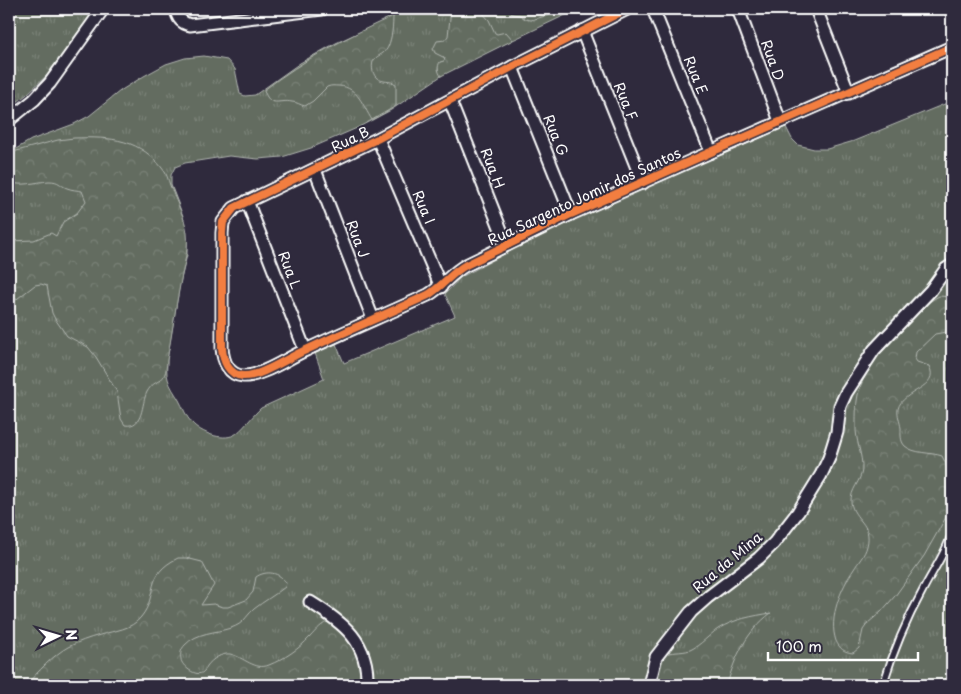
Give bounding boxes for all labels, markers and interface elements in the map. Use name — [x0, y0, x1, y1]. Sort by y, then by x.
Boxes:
street label: Rua D — [756, 37, 790, 83]
street label: Rua E — [679, 53, 713, 97]
street label: Rua F — [609, 79, 643, 123]
street label: Rua G — [538, 111, 574, 159]
street label: Rua B — [327, 121, 373, 157]
street label: Rua Sargento Jomir dos Santos — [484, 142, 684, 250]
street label: Rua H — [476, 145, 510, 191]
street label: Rua I — [408, 187, 440, 227]
street label: Rua J — [341, 217, 375, 261]
street label: Rua L — [273, 248, 307, 292]
street label: Rua da Mina — [688, 526, 767, 597]
north arrow — [32, 612, 82, 662]
text: N — [61, 628, 82, 641]
scale bar — [768, 629, 918, 661]
text: 100 m — [776, 634, 822, 657]

